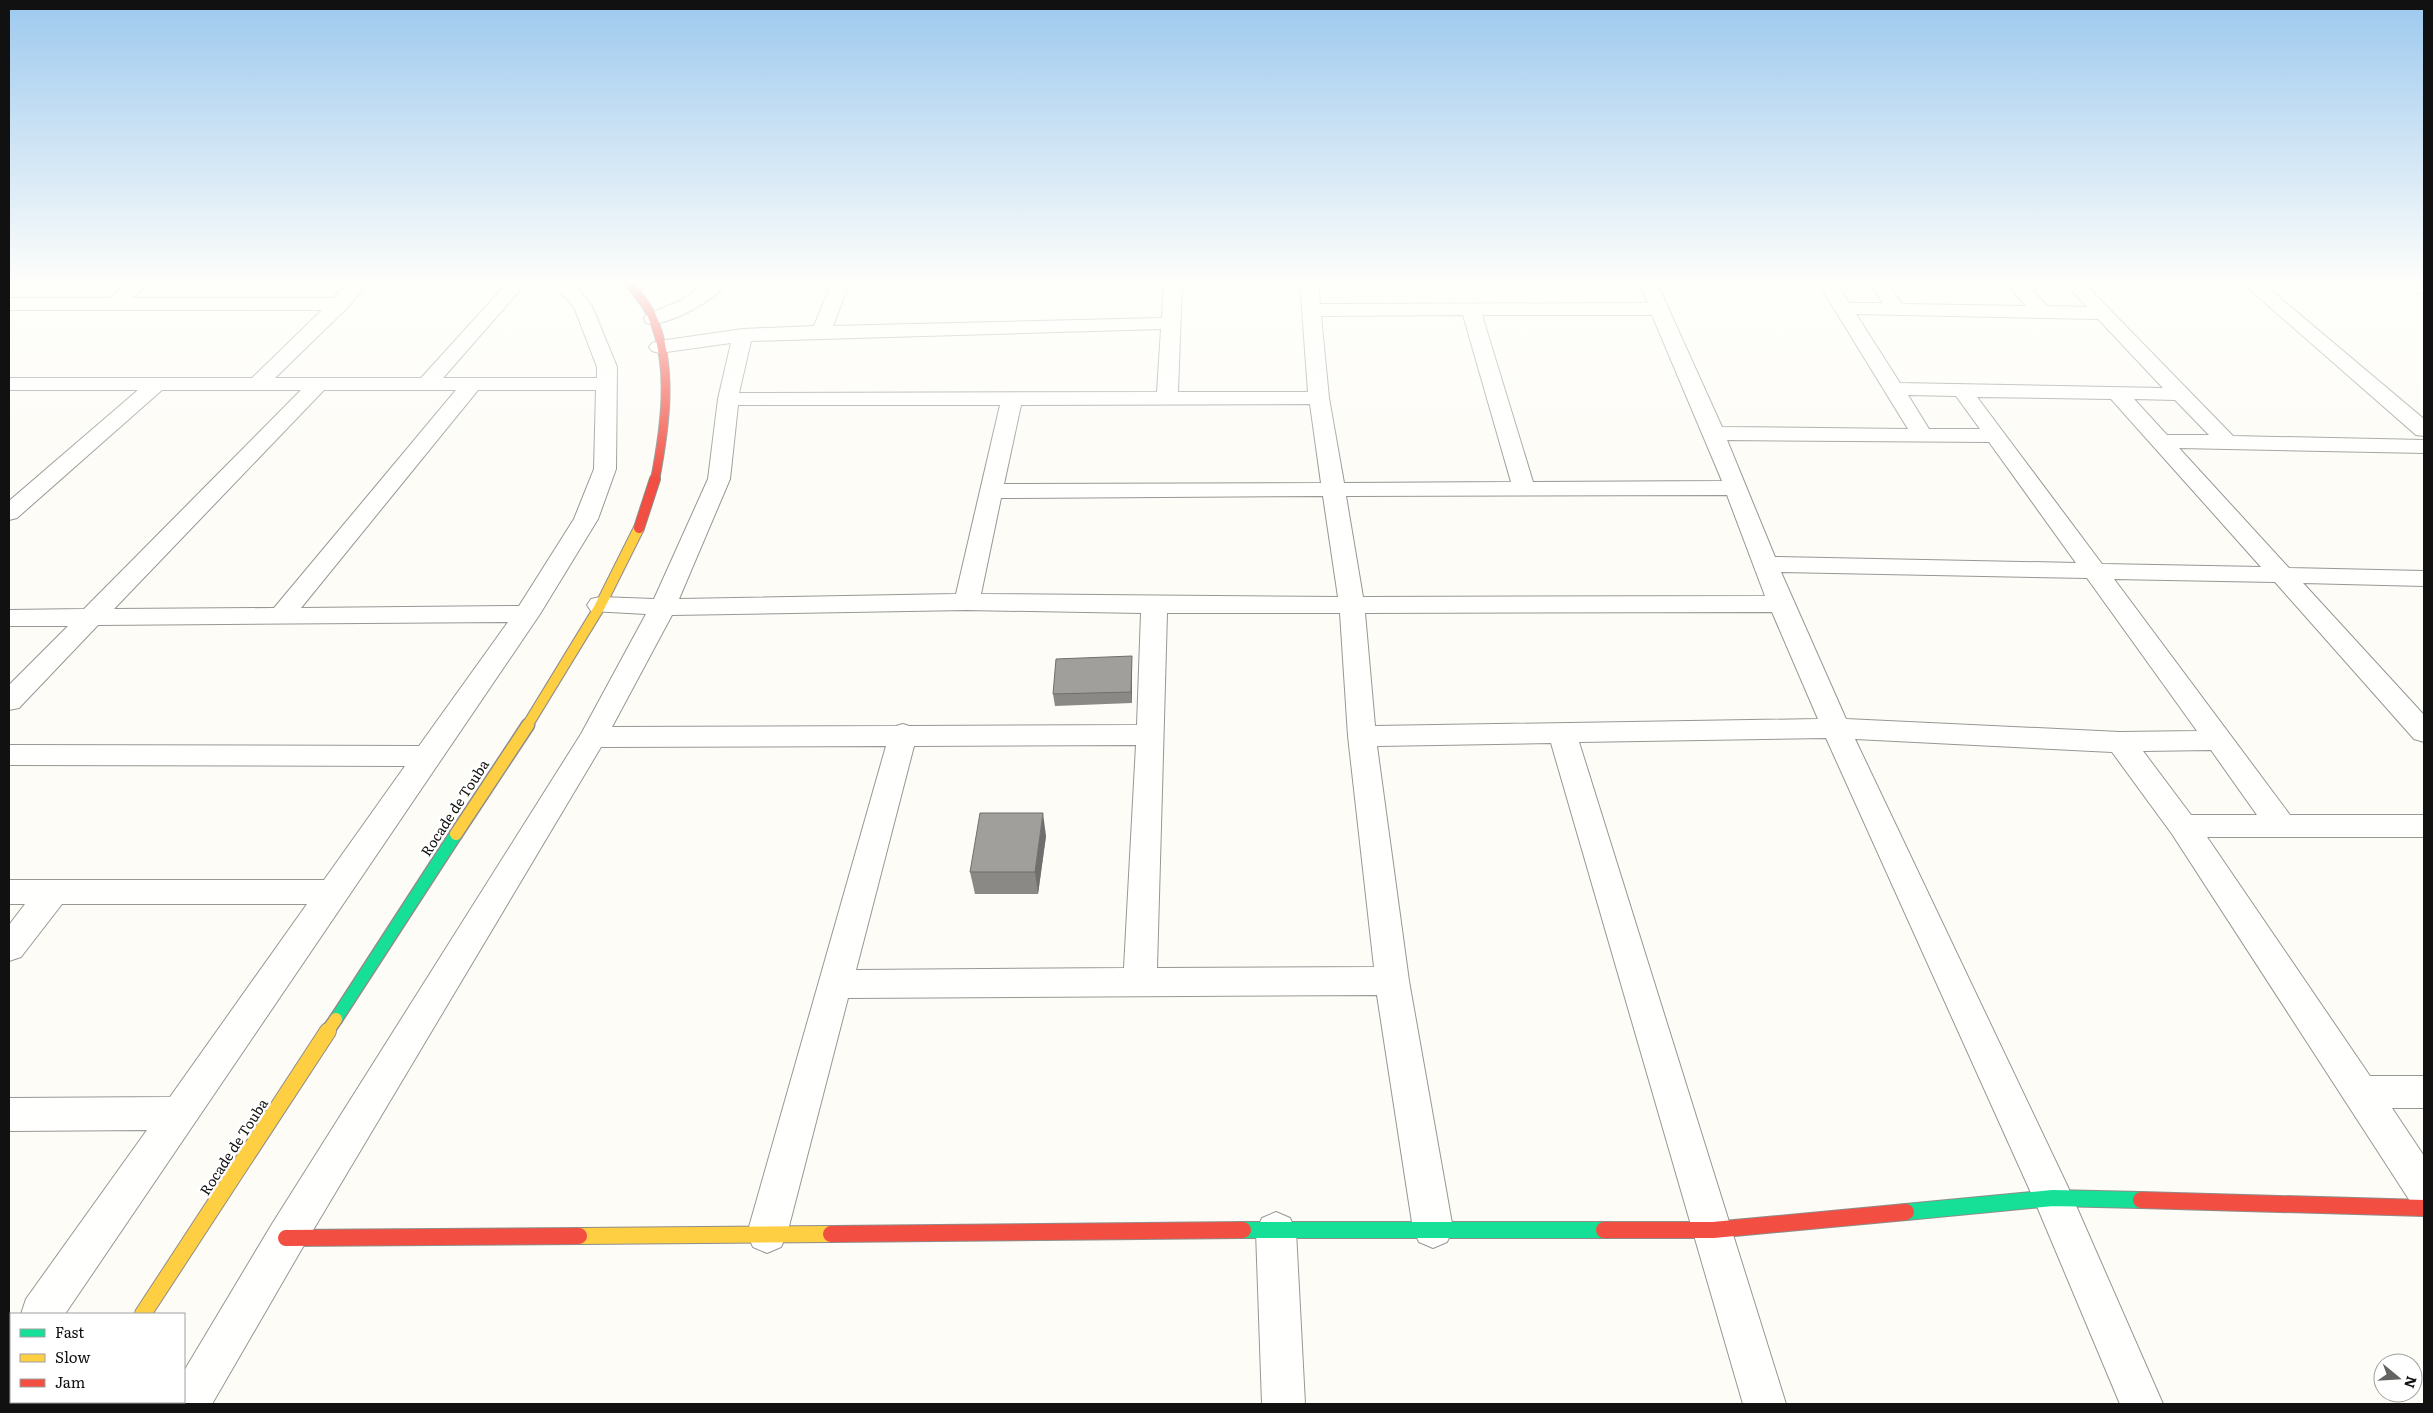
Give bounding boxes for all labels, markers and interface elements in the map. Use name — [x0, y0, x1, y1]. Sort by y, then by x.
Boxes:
street label: Rocade de Touba — [415, 755, 493, 860]
street label: Rocade de Touba — [194, 1094, 272, 1199]
legend — [10, 1313, 185, 1403]
text: Fast — [55, 1320, 84, 1343]
text: Slow — [55, 1345, 90, 1368]
north arrow — [2373, 1353, 2423, 1403]
text: Jam — [55, 1370, 86, 1393]
text: N — [2400, 1374, 2423, 1391]

